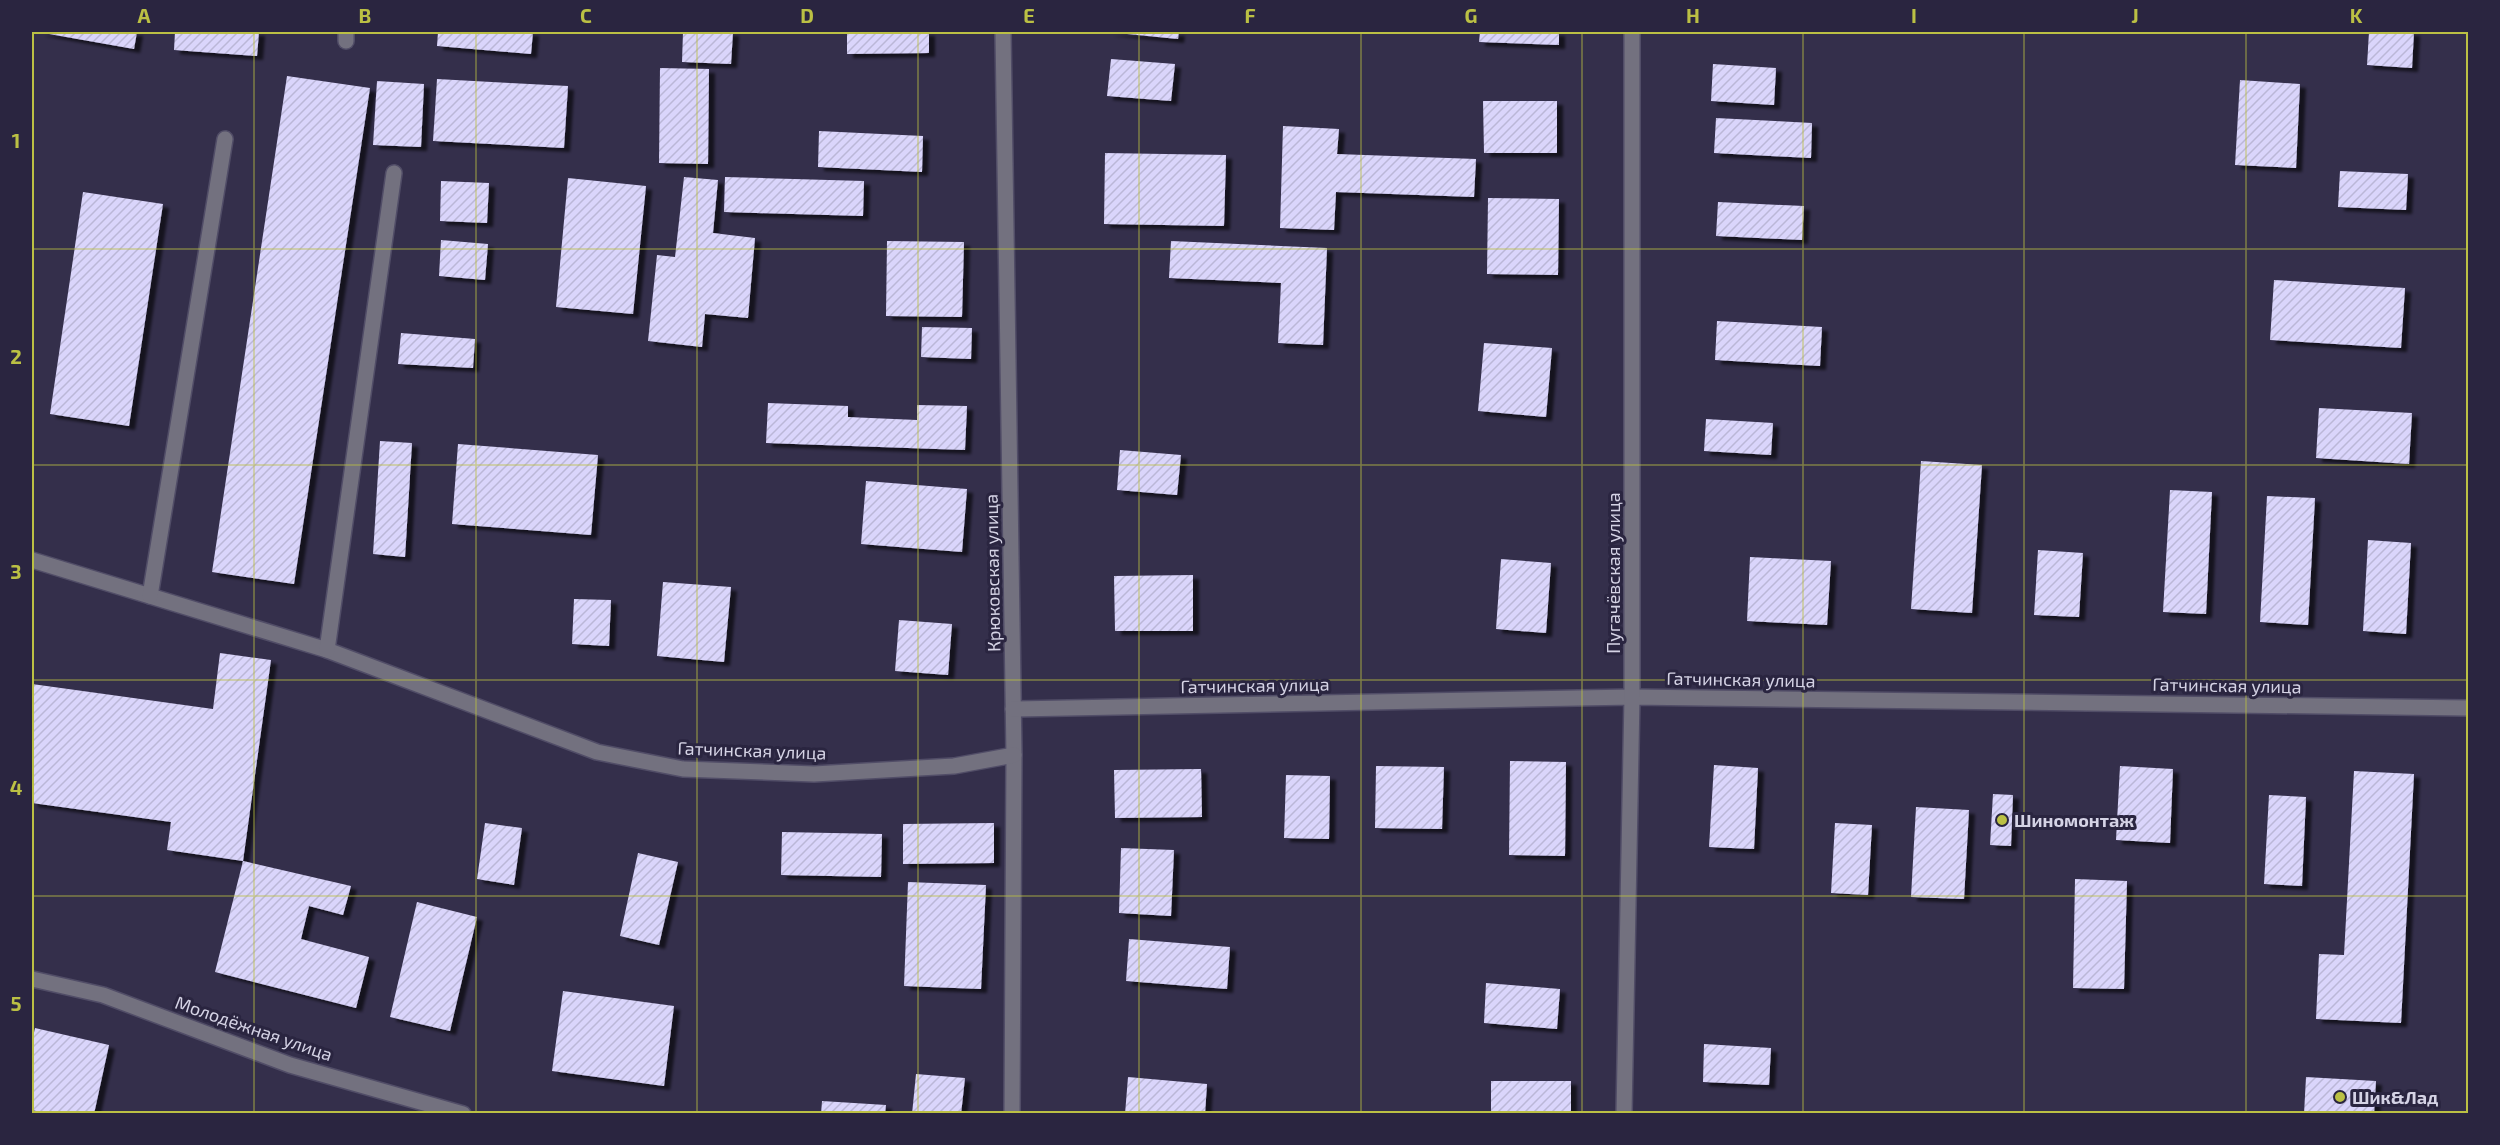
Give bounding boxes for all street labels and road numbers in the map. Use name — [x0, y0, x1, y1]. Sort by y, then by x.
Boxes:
street label: Пугачёвская улица — [1602, 492, 1624, 654]
street label: Крюковская улица — [980, 494, 1004, 652]
street label: Гатчинская улица — [1666, 667, 1816, 691]
street label: Гатчинская улица — [1180, 673, 1330, 697]
street label: Гатчинская улица — [2152, 673, 2302, 697]
street label: Гатчинская улица — [677, 736, 827, 764]
street label: Молодёжная улица — [172, 991, 336, 1065]

